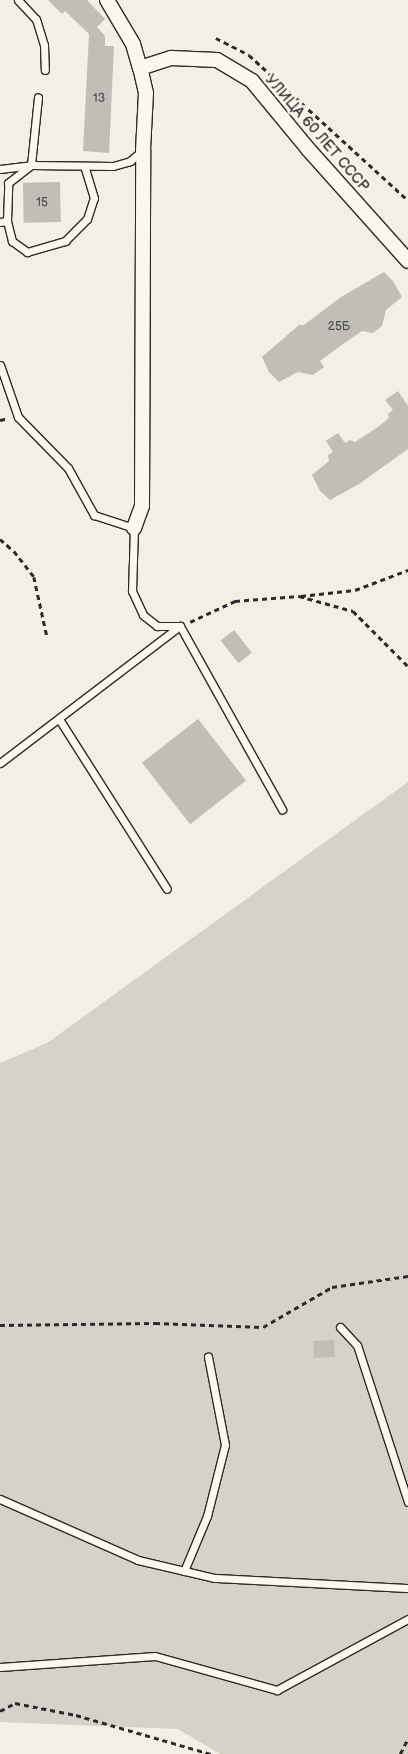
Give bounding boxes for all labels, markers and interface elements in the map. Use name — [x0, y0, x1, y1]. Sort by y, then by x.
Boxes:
street label: УЛИЦА 60 ЛЕТ СССР — [261, 71, 373, 195]
house number: 13 — [93, 92, 105, 106]
house number: 15 — [36, 196, 48, 210]
house number: 25Б — [328, 320, 350, 334]

